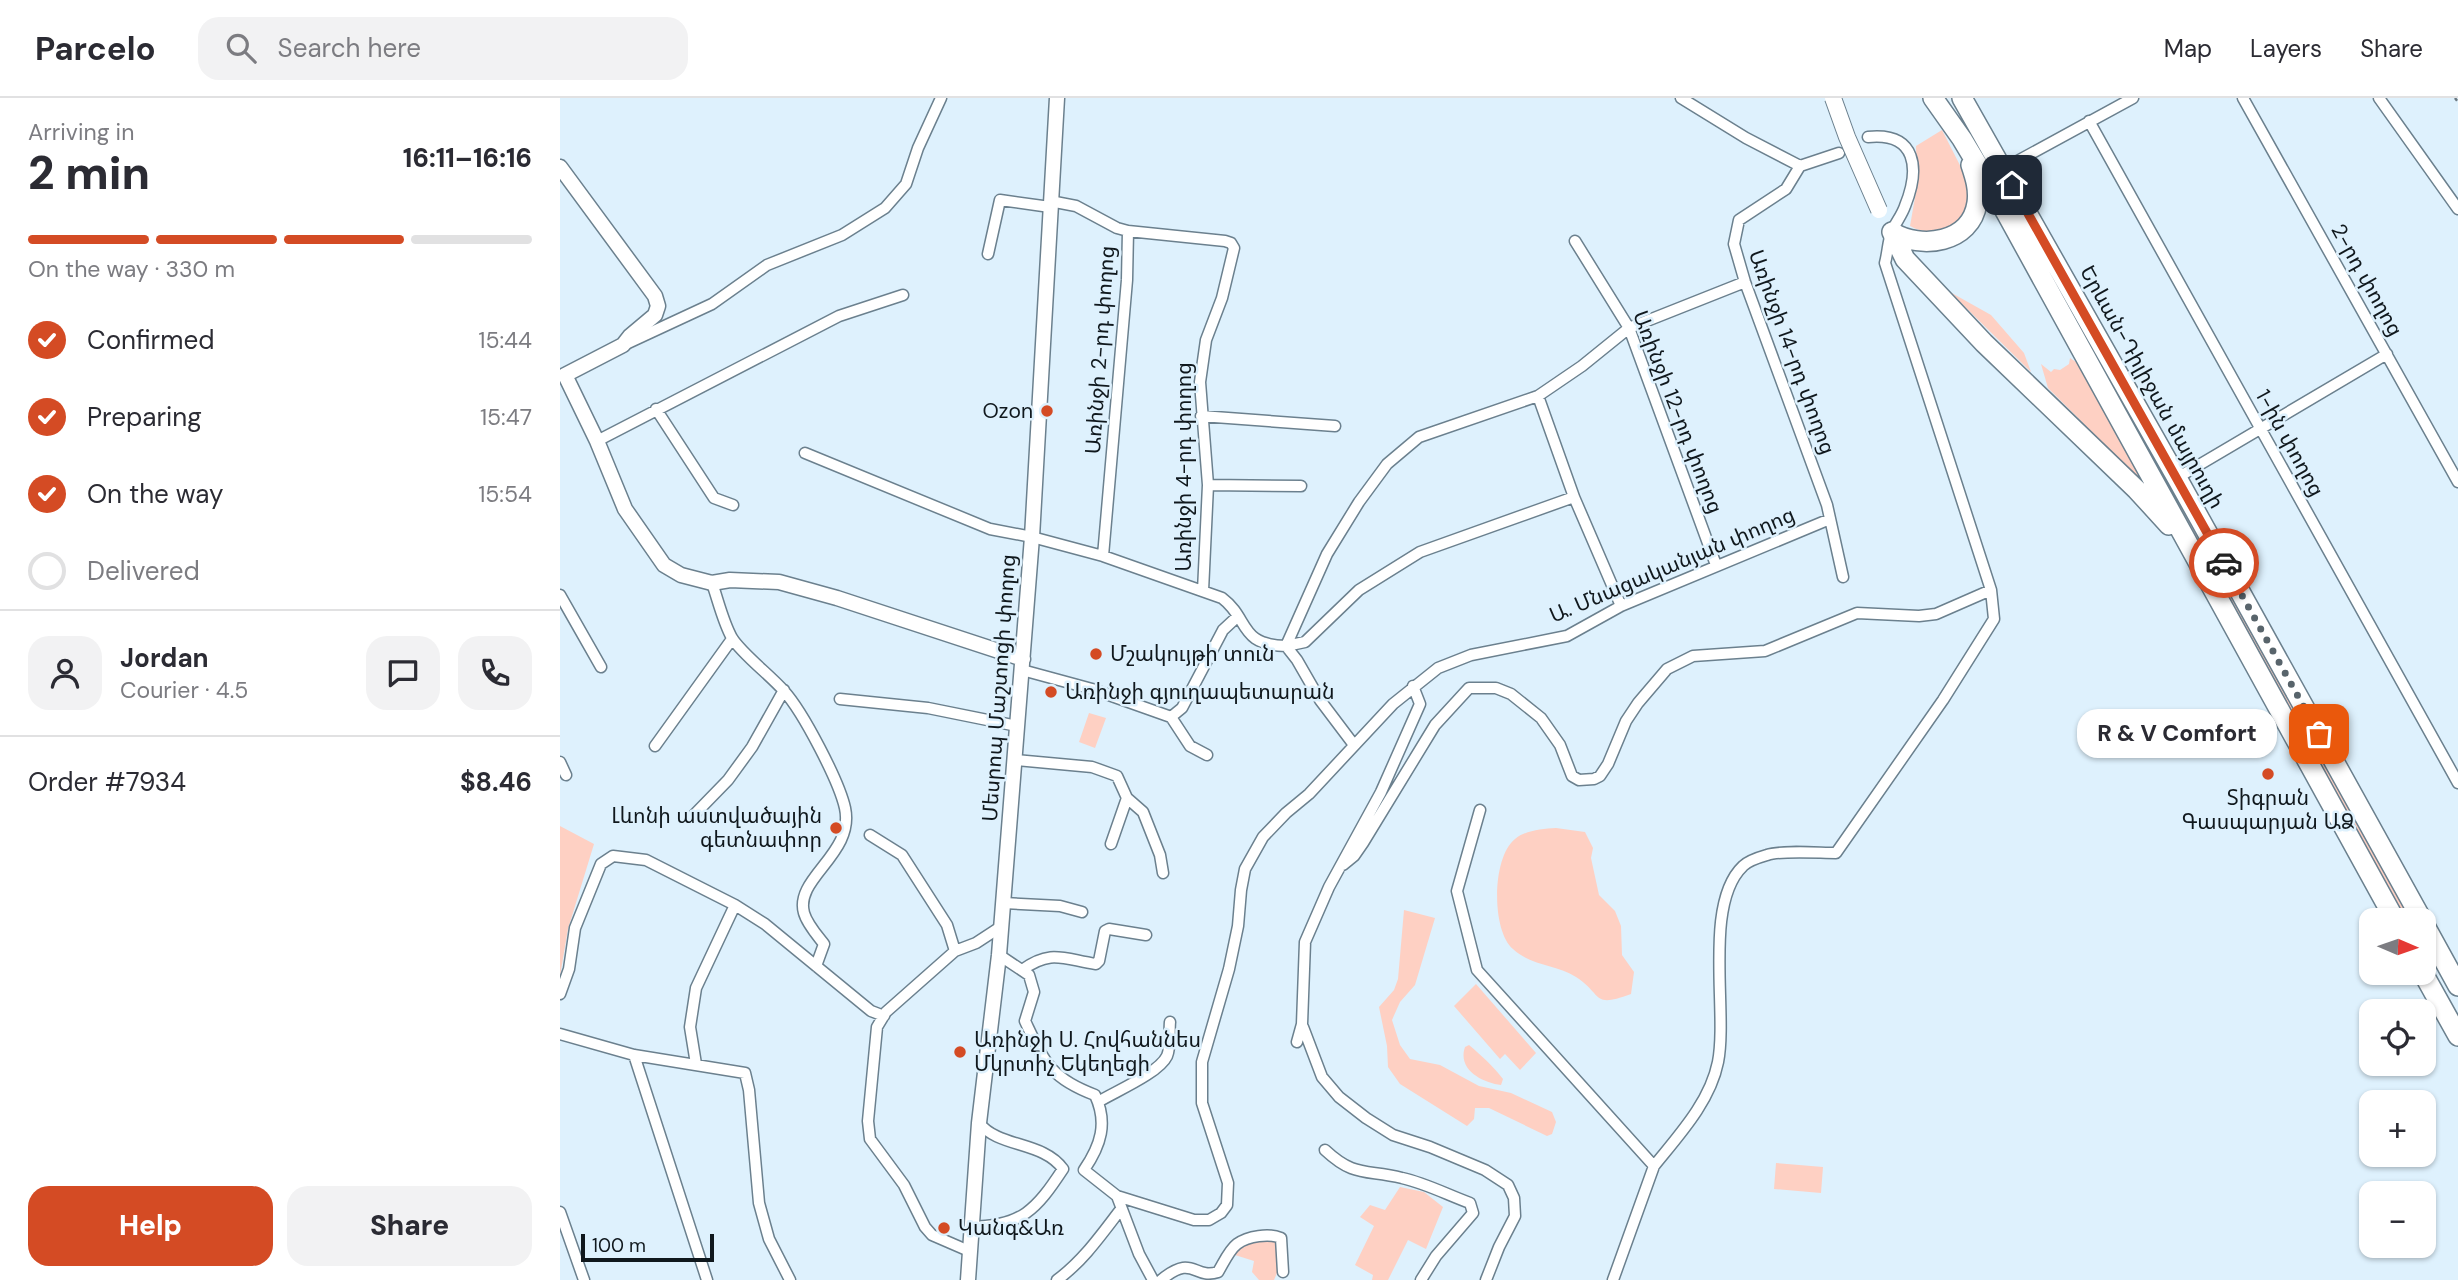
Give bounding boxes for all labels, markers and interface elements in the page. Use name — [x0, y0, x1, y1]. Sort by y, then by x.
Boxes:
search box — [198, 17, 688, 80]
text: Parcelo — [35, 27, 156, 70]
icon: search — [222, 29, 260, 67]
text: Search here — [278, 31, 421, 65]
text: Map — [2164, 33, 2212, 64]
text: Layers — [2250, 33, 2322, 64]
text: Share — [2360, 33, 2423, 64]
text: Arriving in — [28, 117, 134, 147]
text: 16:11–16:16 — [403, 141, 532, 175]
text: 2 min — [28, 143, 150, 203]
pin — [1982, 155, 2042, 215]
icon: home — [1993, 166, 2031, 204]
street label: 2-րդ փողոց — [2325, 219, 2409, 341]
street label: Առինջի 2-րդ փողոց — [1079, 245, 1121, 455]
street label: Առինջի 14-րդ փողոց — [1742, 246, 1842, 458]
text: On the way · 330 m — [28, 254, 235, 284]
street label: Երևան-Դիլիջան մայրուղի — [2073, 260, 2231, 514]
street label: Առինջի 12-րդ փողոց — [1626, 306, 1730, 518]
icon: check — [28, 321, 66, 359]
text: Confirmed — [87, 323, 214, 357]
text: 15:44 — [478, 325, 532, 355]
street label: Առինջի 4-րդ փողոց — [1170, 362, 1198, 572]
street label: 1-ին փողոց — [2249, 385, 2331, 501]
place label: Ozon — [983, 397, 1033, 425]
icon: check — [28, 398, 66, 436]
text: Preparing — [87, 400, 202, 434]
text: 15:47 — [480, 402, 532, 432]
marker: Ozon — [1039, 403, 1055, 419]
icon: check — [28, 475, 66, 513]
text: On the way — [87, 477, 223, 511]
text: 15:54 — [478, 479, 532, 509]
street label: Ա. Մնացականյան փողոց — [1545, 500, 1799, 630]
courier — [2189, 528, 2259, 598]
icon: car — [2205, 544, 2243, 582]
street label: Մեսրոպ Մաշտոցի փողոց — [976, 553, 1022, 823]
text: Delivered — [87, 554, 200, 588]
button: person — [28, 636, 102, 710]
button: chat — [366, 636, 440, 710]
button: phone — [458, 636, 532, 710]
place label: Մշակույթի տուն — [1110, 640, 1274, 668]
text: Jordan — [120, 641, 209, 675]
marker: Մշակույթի տուն — [1088, 646, 1104, 662]
text: Courier · 4.5 — [120, 675, 248, 705]
place label: Առինջի գյուղապետարան — [1065, 678, 1335, 706]
marker: Առինջի գյուղապետարան — [1043, 684, 1059, 700]
pin — [2289, 704, 2349, 764]
callout: R & V Comfort — [2078, 710, 2277, 758]
icon: bag — [2300, 715, 2338, 753]
text: R & V Comfort — [2097, 718, 2257, 748]
text: Order #7934 — [28, 765, 186, 799]
text: $8.46 — [460, 765, 532, 799]
marker: Տիգրան Գասպարյան ԱՁ — [2260, 766, 2276, 782]
place label: Տիգրան Գասպարյան ԱՁ — [2181, 784, 2355, 836]
place label: Լևոնի աստվածային գետնափոր — [611, 802, 822, 854]
marker: Լևոնի աստվածային գետնափոր — [828, 820, 844, 836]
north arrow — [2359, 908, 2436, 985]
map controls — [2359, 908, 2436, 1258]
button: locate — [2359, 999, 2436, 1076]
place label: Առինջի Ս. Հովհաննես Մկրտիչ Եկեղեցի — [974, 1026, 1201, 1078]
marker: Առինջի Ս. Հովհաննես Մկրտիչ Եկեղեցի — [952, 1044, 968, 1060]
button: + — [2359, 1090, 2436, 1167]
button: − — [2359, 1181, 2436, 1258]
button: Help — [28, 1186, 273, 1266]
button: Share — [287, 1186, 532, 1266]
place label: Կանգ&Առ — [958, 1214, 1064, 1242]
marker: Կանգ&Առ — [936, 1220, 952, 1236]
scale bar — [581, 1231, 714, 1263]
text: 100 m — [592, 1233, 646, 1258]

